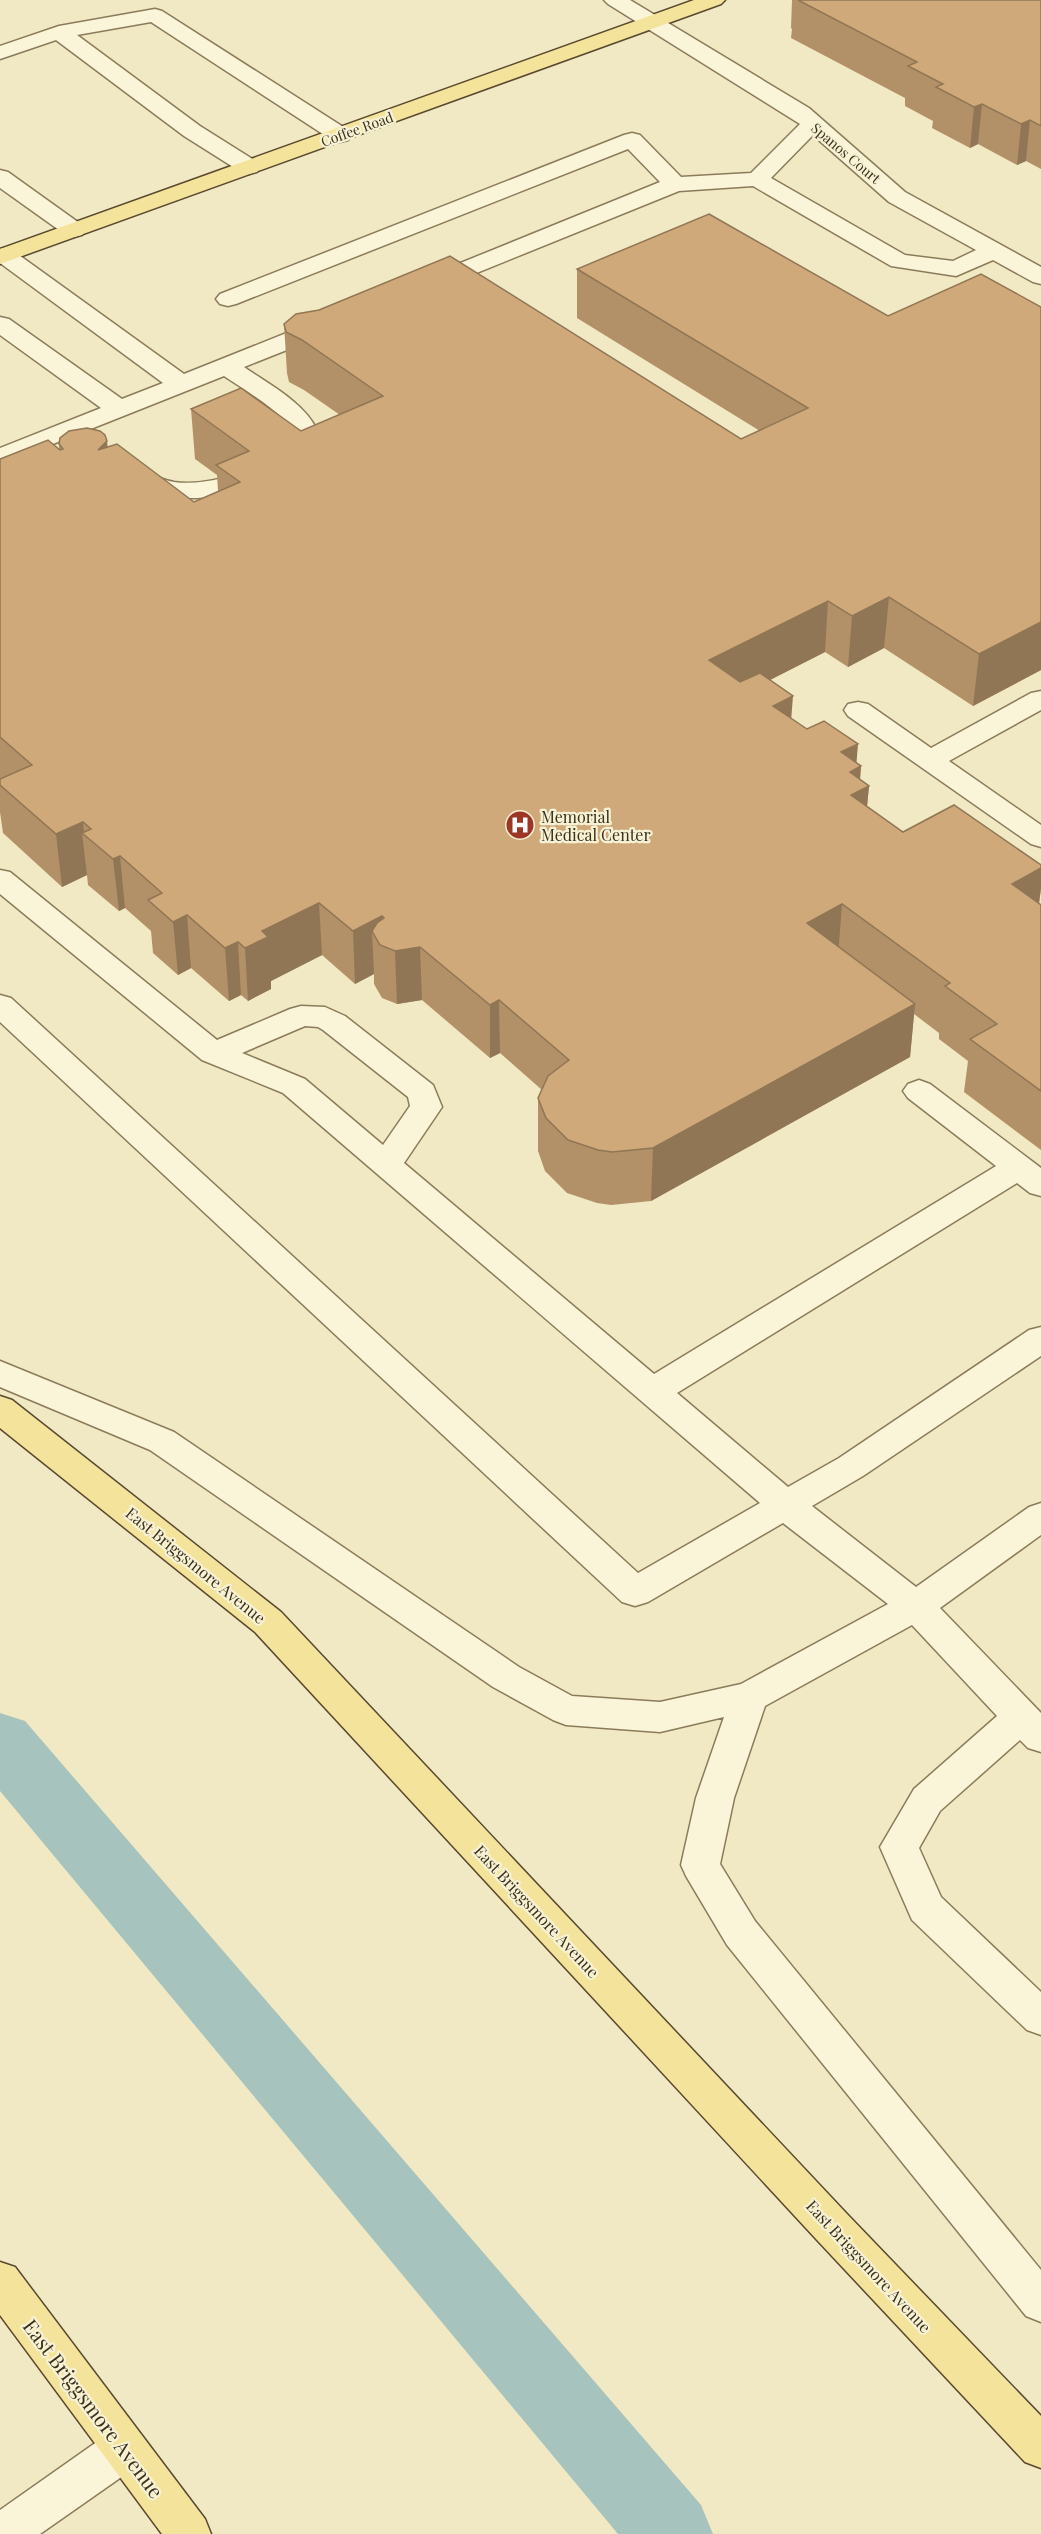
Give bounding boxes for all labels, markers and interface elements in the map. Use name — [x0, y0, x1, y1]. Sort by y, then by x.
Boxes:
street label: Coffee Road — [318, 107, 396, 151]
street label: Spanos Court — [807, 118, 885, 188]
place label: Memorial Medical Center — [541, 806, 651, 845]
hospital icon: Memorial Medical Center — [504, 809, 536, 841]
street label: East Briggsmore Avenue — [122, 1502, 270, 1628]
street label: East Briggsmore Avenue — [470, 1840, 604, 1982]
street label: East Briggsmore Avenue — [802, 2195, 936, 2337]
street label: East Briggsmore Avenue — [18, 2313, 170, 2503]

